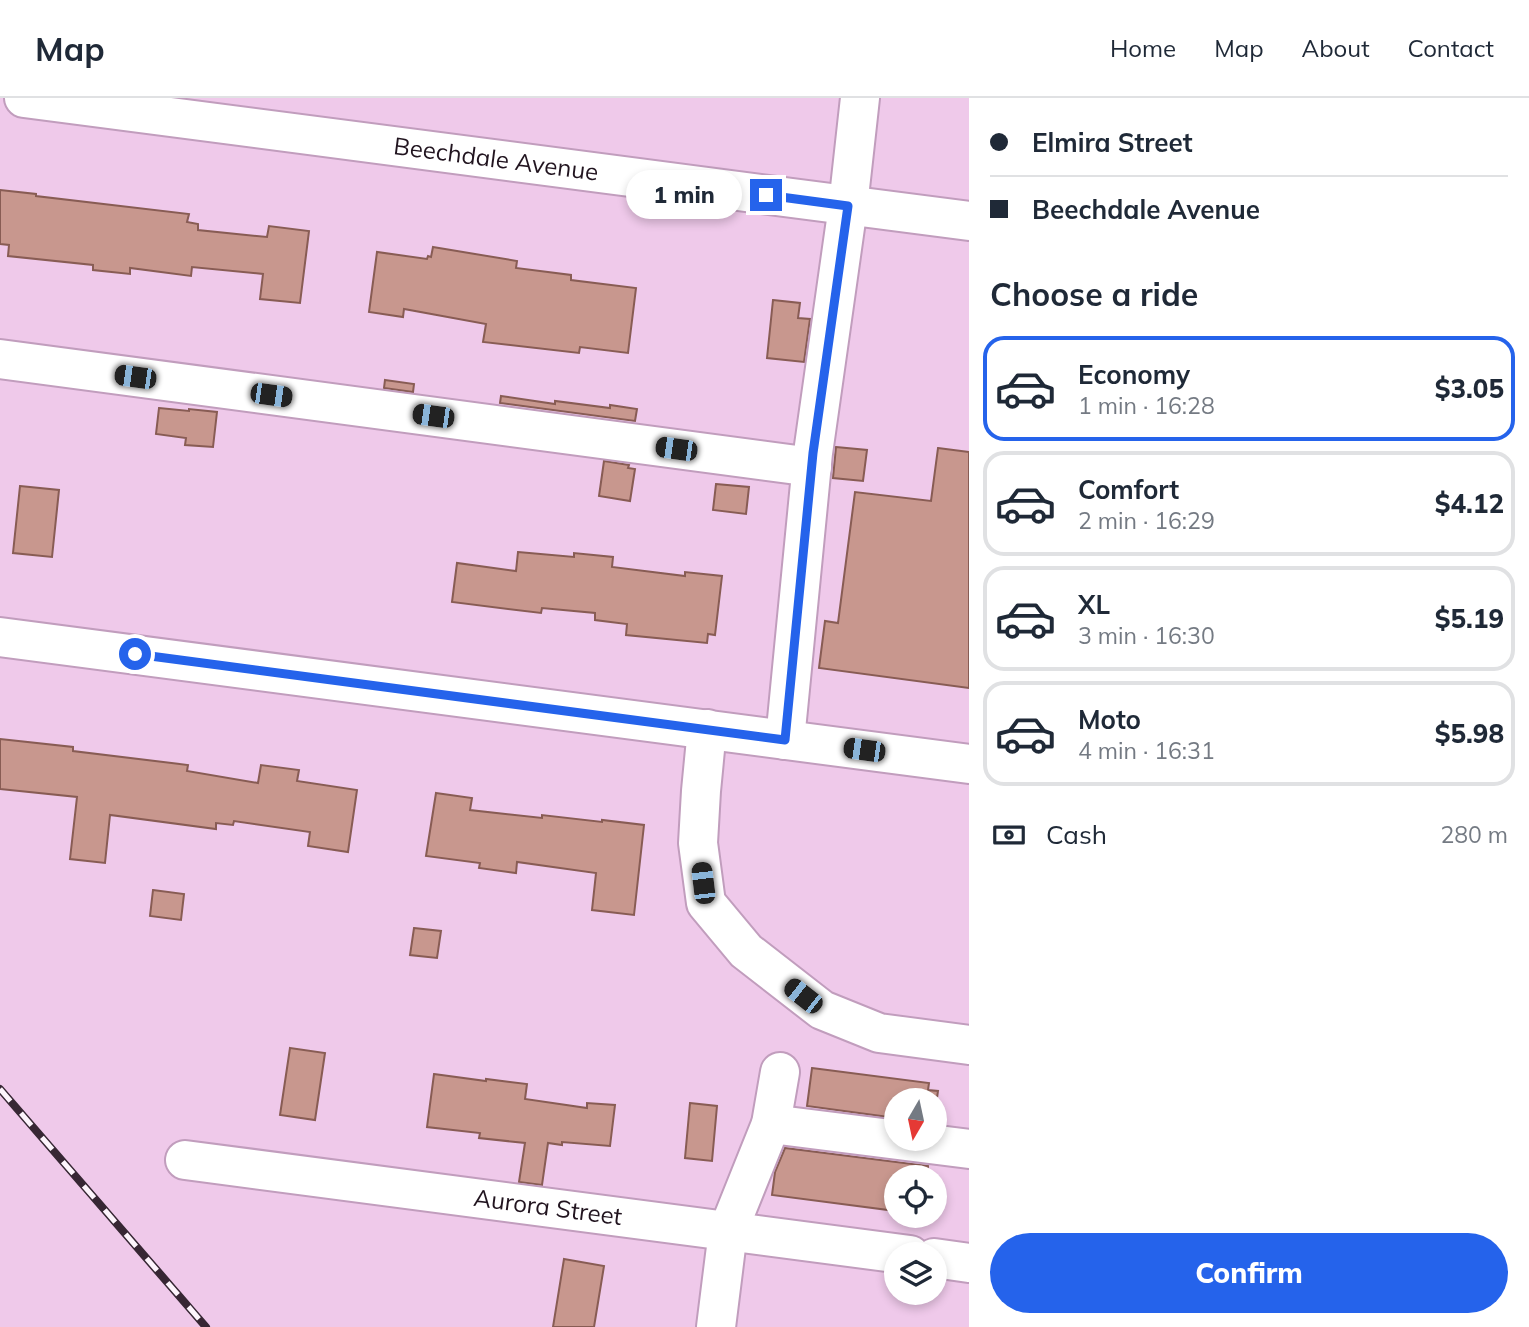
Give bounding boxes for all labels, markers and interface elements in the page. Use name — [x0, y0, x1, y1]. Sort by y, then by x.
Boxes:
text: Map — [35, 28, 105, 69]
text: Home — [1110, 33, 1176, 63]
text: Map — [1214, 33, 1264, 63]
text: About — [1302, 33, 1370, 63]
text: Contact — [1408, 33, 1494, 63]
text: Elmira Street — [1032, 126, 1193, 159]
street label: Beechdale Avenue — [392, 130, 600, 187]
callout: 1 min — [626, 170, 742, 220]
route end — [750, 179, 782, 211]
text: 1 min — [653, 180, 715, 209]
text: Beechdale Avenue — [1032, 193, 1260, 226]
text: Choose a ride — [990, 274, 1198, 314]
icon: car — [994, 357, 1057, 420]
text: Economy — [1078, 358, 1190, 391]
car — [113, 364, 158, 390]
text: $3.05 — [1435, 372, 1504, 405]
car — [249, 382, 294, 408]
text: 1 min · 16:28 — [1078, 391, 1215, 420]
car — [411, 403, 456, 429]
car — [654, 436, 699, 462]
icon: car — [994, 472, 1057, 535]
text: Comfort — [1078, 473, 1179, 506]
text: $4.12 — [1435, 487, 1504, 520]
text: 2 min · 16:29 — [1078, 506, 1215, 535]
icon: car — [994, 587, 1057, 650]
text: XL — [1078, 588, 1110, 621]
text: $5.19 — [1435, 602, 1504, 635]
text: 3 min · 16:30 — [1078, 621, 1215, 650]
route start — [119, 638, 151, 670]
icon: car — [994, 702, 1057, 765]
text: Moto — [1078, 703, 1141, 736]
text: $5.98 — [1435, 717, 1504, 750]
text: 4 min · 16:31 — [1078, 736, 1215, 765]
car — [842, 737, 887, 763]
icon: cash — [990, 816, 1028, 854]
text: Cash — [1046, 818, 1107, 851]
text: 280 m — [1440, 820, 1508, 849]
car — [691, 861, 716, 905]
car — [780, 975, 827, 1017]
north arrow — [884, 1088, 947, 1152]
map controls — [884, 1088, 947, 1305]
button: locate — [884, 1165, 947, 1228]
street label: Aurora Street — [472, 1182, 624, 1231]
button: Confirm — [990, 1233, 1508, 1313]
button: layers — [884, 1242, 947, 1305]

